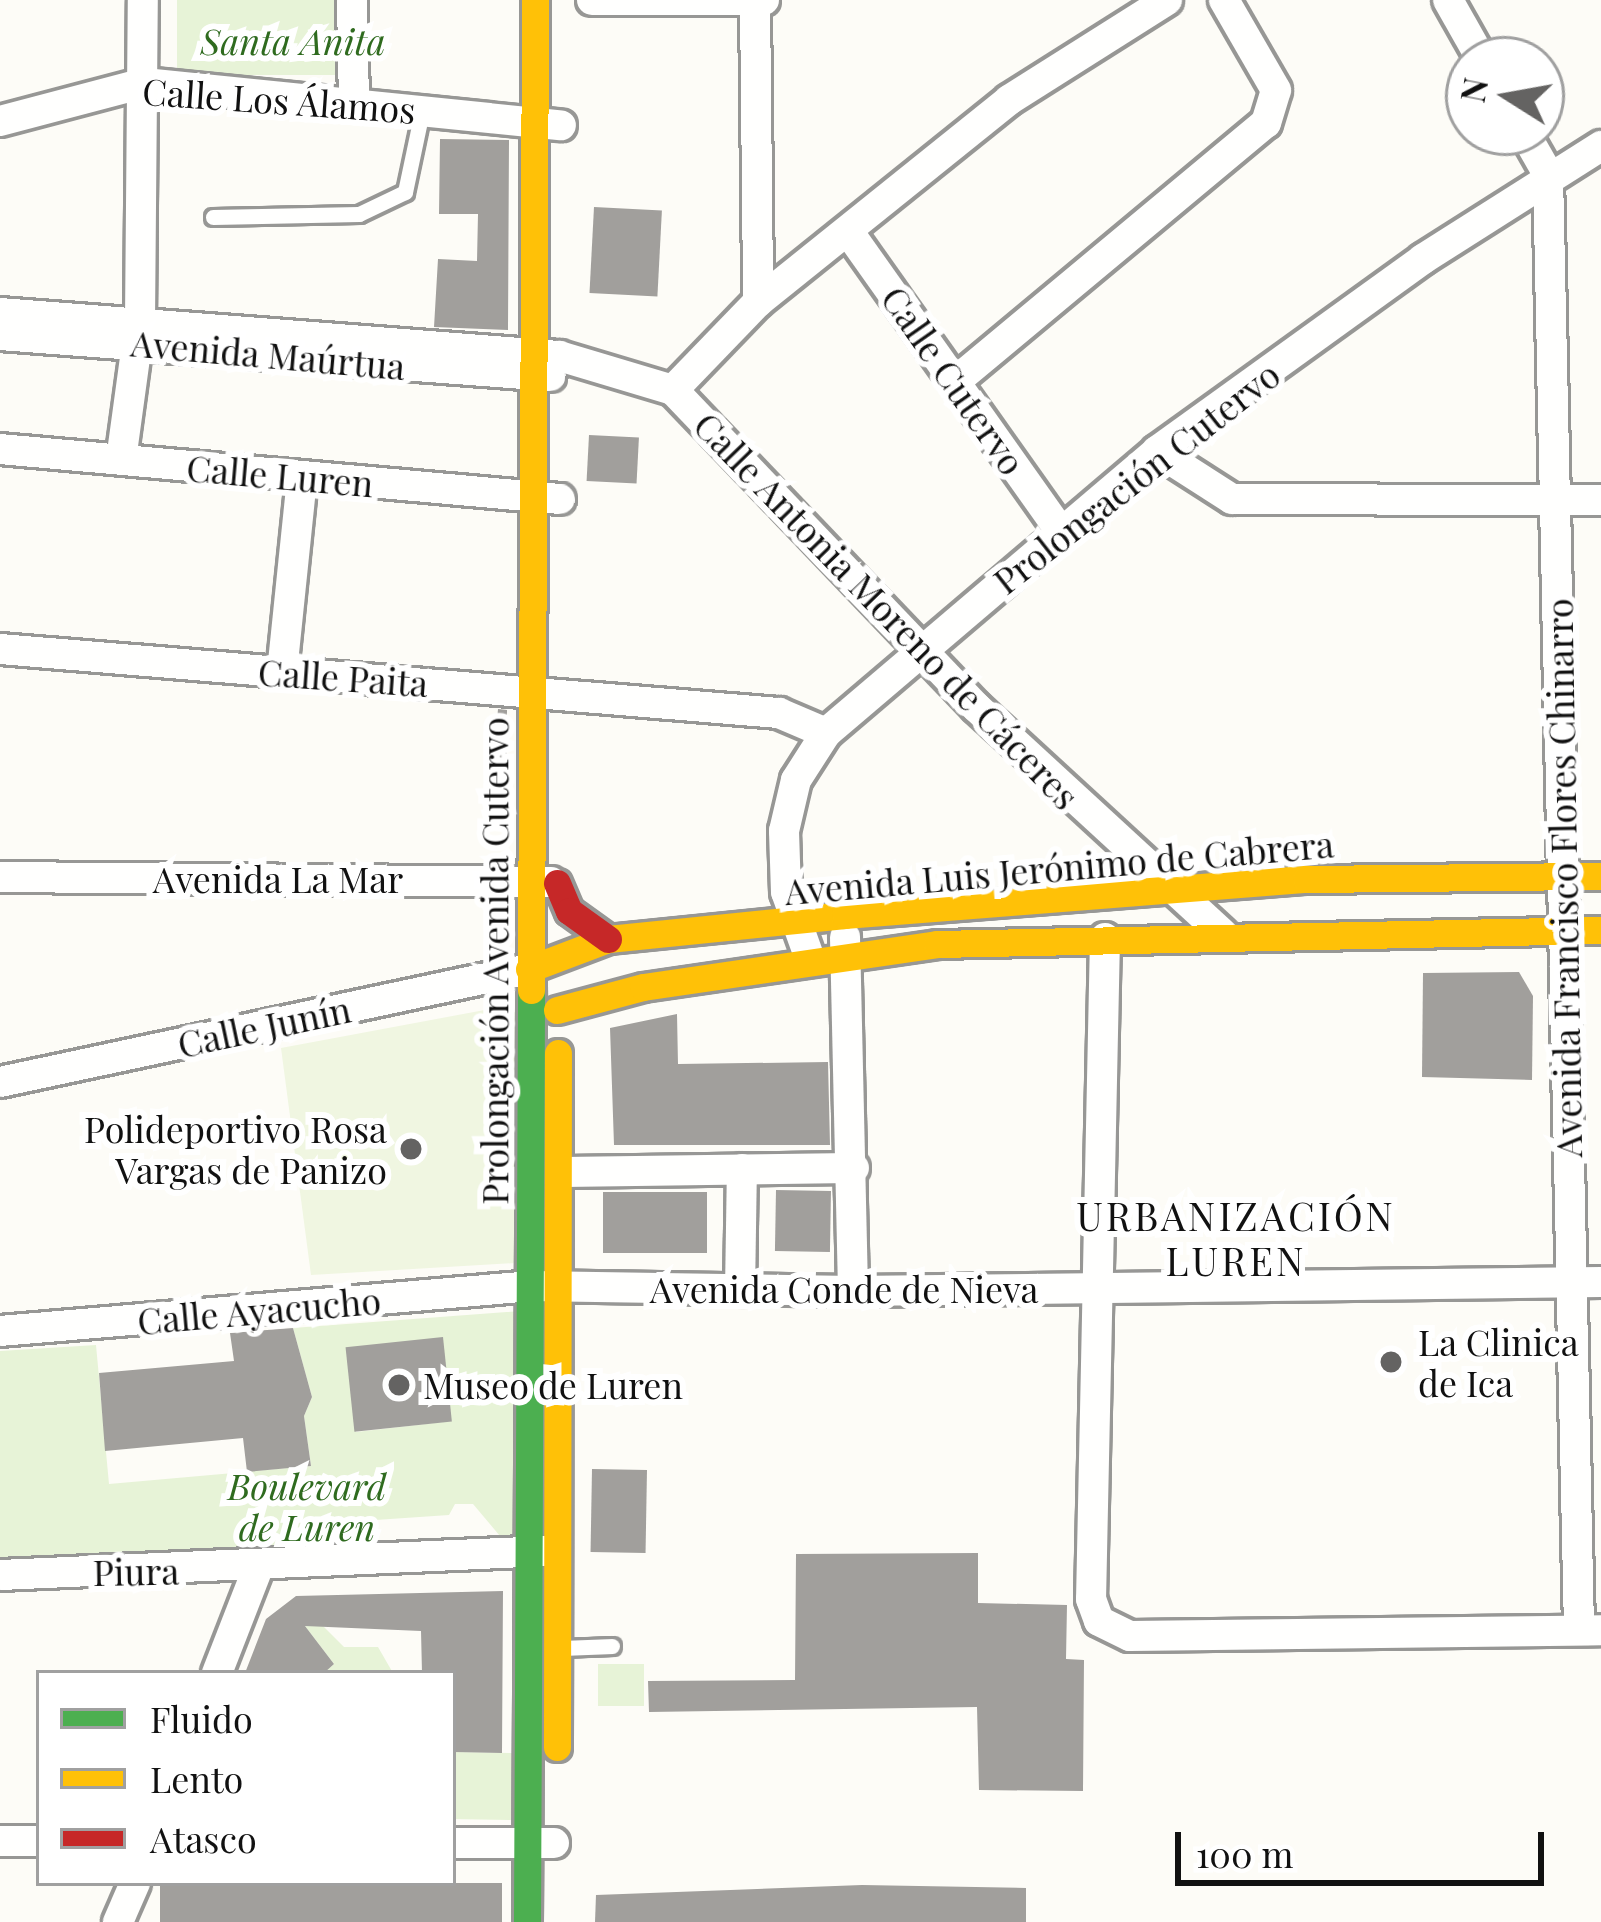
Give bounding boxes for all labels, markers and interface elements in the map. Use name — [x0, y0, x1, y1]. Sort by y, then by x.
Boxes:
park label: Santa Anita — [200, 19, 386, 63]
north arrow — [1445, 36, 1565, 156]
street label: Calle Los Álamos — [140, 69, 418, 131]
text: N — [1449, 74, 1496, 106]
street label: Calle Cutervo — [873, 278, 1035, 482]
street label: Avenida Maúrtua — [129, 320, 407, 388]
street label: Prolongación Cutervo — [984, 352, 1288, 602]
street label: Calle Antonia Moreno de Cáceres — [685, 402, 1089, 818]
street label: Calle Luren — [185, 445, 375, 505]
street label: Avenida Francisco Flores Chinarro — [1537, 598, 1589, 1158]
street label: Calle Paita — [257, 650, 429, 704]
street label: Prolongación Avenida Cutervo — [472, 716, 516, 1206]
street label: Avenida Luis Jerónimo de Cabrera — [783, 821, 1335, 913]
street label: Avenida La Mar — [152, 857, 404, 901]
street label: Calle Junín — [174, 987, 354, 1065]
place label: Polideportivo Rosa Vargas de Panizo — [84, 1106, 387, 1191]
marker: Polideportivo Rosa Vargas de Panizo — [398, 1136, 424, 1162]
district label: URBANIZACIÓN LUREN — [1076, 1193, 1396, 1284]
street label: Avenida Conde de Nieva — [649, 1267, 1039, 1311]
street label: Calle Ayacucho — [135, 1278, 383, 1342]
place label: La Clinica de Ica — [1418, 1319, 1579, 1404]
marker: La Clinica de Ica — [1375, 1346, 1407, 1378]
place label: Museo de Luren — [423, 1363, 683, 1407]
marker: Museo de Luren — [386, 1372, 412, 1398]
park label: Boulevard de Luren — [228, 1463, 386, 1548]
street label: Piura — [92, 1549, 180, 1593]
legend — [36, 1670, 456, 1886]
text: Fluido — [150, 1694, 253, 1742]
text: Lento — [150, 1754, 243, 1802]
scale bar — [1181, 1808, 1550, 1882]
text: Atasco — [150, 1814, 257, 1862]
text: 100 m — [1196, 1829, 1293, 1877]

